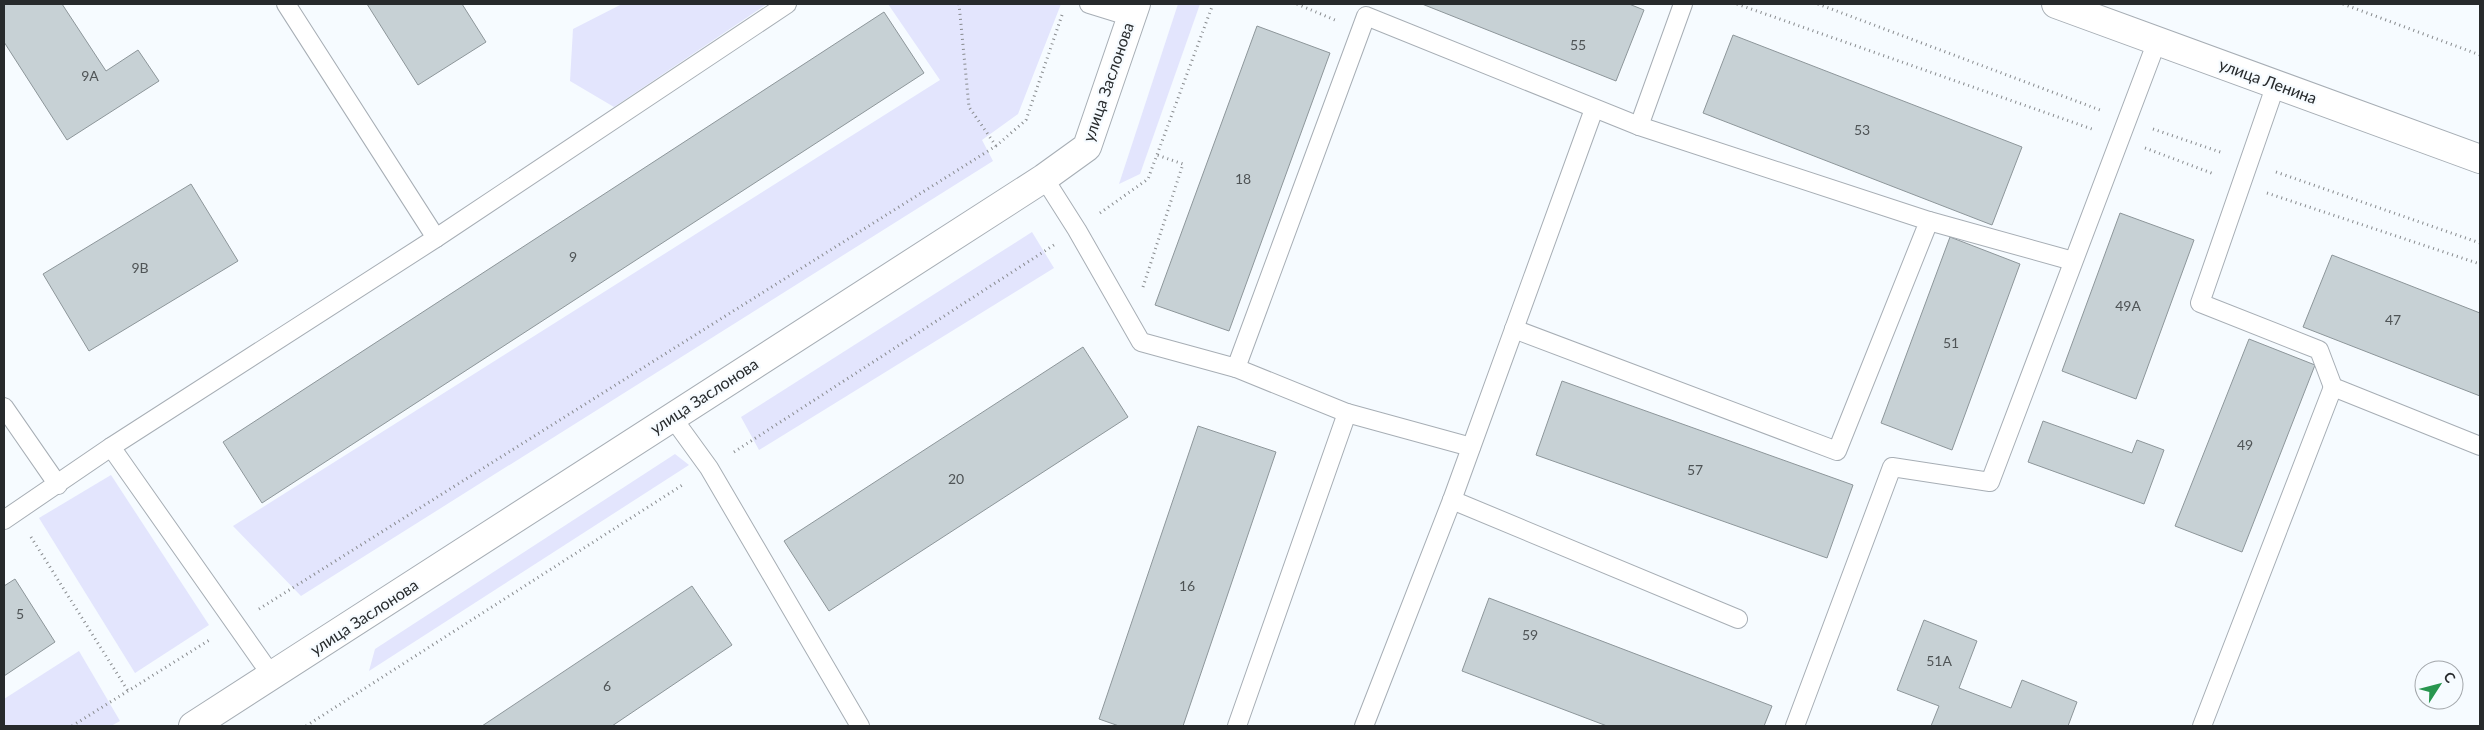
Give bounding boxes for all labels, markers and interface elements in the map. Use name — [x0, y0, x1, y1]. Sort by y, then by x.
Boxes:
street label: улица Заслонова — [1078, 20, 1137, 144]
house number: 55 — [1570, 36, 1586, 53]
street label: улица Ленина — [2217, 54, 2320, 107]
house number: 9А — [81, 67, 99, 84]
house number: 53 — [1854, 121, 1870, 138]
house number: 18 — [1235, 170, 1251, 187]
house number: 9 — [569, 248, 577, 265]
house number: 9В — [131, 259, 149, 276]
house number: 49А — [2115, 297, 2141, 314]
house number: 47 — [2385, 311, 2401, 328]
house number: 51 — [1943, 334, 1959, 351]
street label: улица Заслонова — [646, 354, 761, 438]
house number: 49 — [2237, 436, 2253, 453]
house number: 57 — [1687, 461, 1703, 478]
house number: 20 — [948, 470, 964, 487]
street label: улица Заслонова — [306, 575, 421, 659]
house number: 16 — [1179, 577, 1195, 594]
house number: 5 — [16, 605, 24, 622]
house number: 59 — [1522, 626, 1538, 643]
house number: 51А — [1926, 652, 1952, 669]
north arrow — [2414, 660, 2464, 710]
text: С — [2440, 668, 2460, 686]
house number: 6 — [603, 677, 611, 694]

